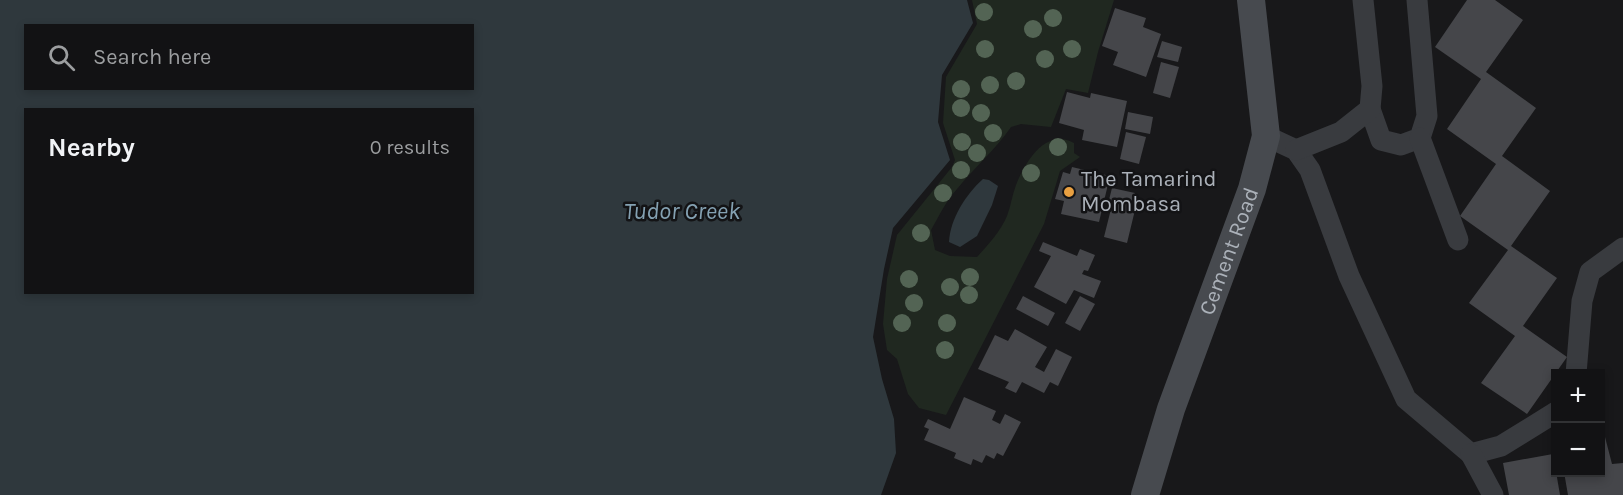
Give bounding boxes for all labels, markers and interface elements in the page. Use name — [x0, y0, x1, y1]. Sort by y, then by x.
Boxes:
search box — [24, 24, 474, 90]
icon: search — [45, 41, 78, 74]
text: Search here — [93, 44, 211, 70]
text: Nearby — [48, 132, 135, 163]
text: 0 results — [370, 136, 450, 159]
place label: The Tamarind Mombasa — [1081, 166, 1217, 217]
street label: Cement Road — [1194, 184, 1264, 319]
marker: The Tamarind Mombasa — [1062, 185, 1076, 199]
water label: Tudor Creek — [624, 197, 741, 225]
map controls — [1551, 369, 1605, 477]
button: + — [1551, 369, 1605, 423]
button: − — [1551, 423, 1605, 477]

